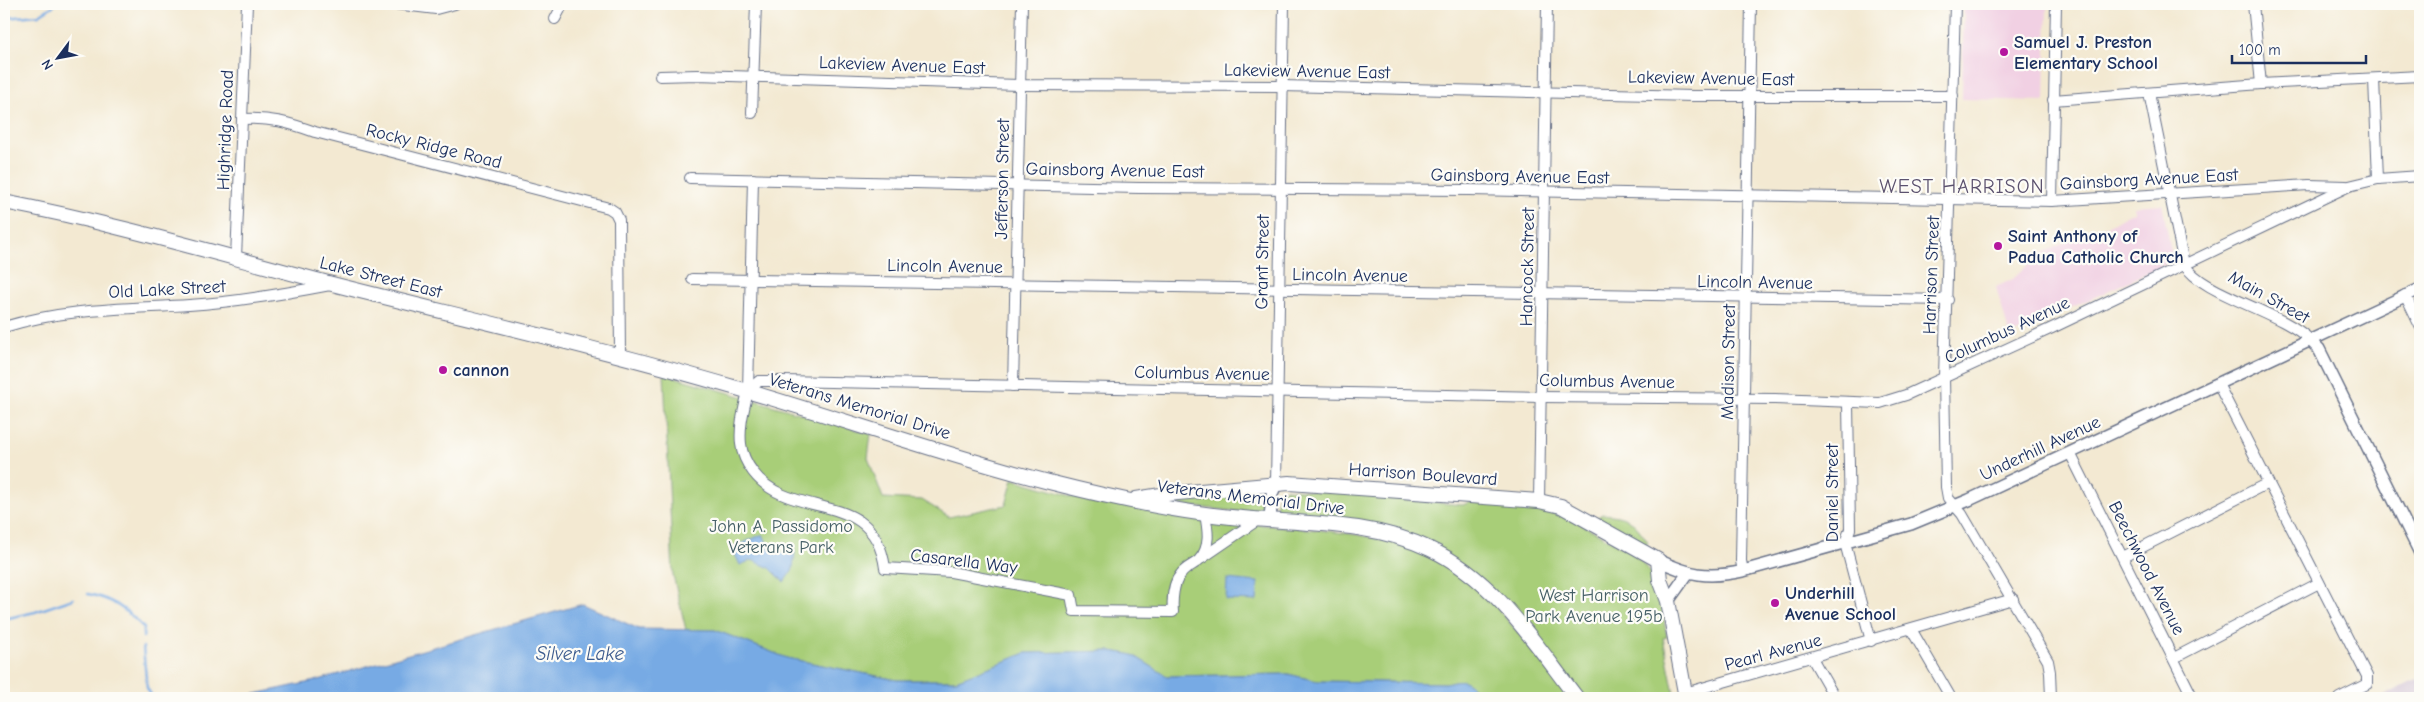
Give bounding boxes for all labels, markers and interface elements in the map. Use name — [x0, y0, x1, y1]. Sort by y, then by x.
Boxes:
north arrow — [32, 32, 82, 82]
place label: Samuel J. Preston Elementary School — [2014, 32, 2158, 74]
scale bar — [2232, 32, 2365, 64]
text: 100 m — [2239, 41, 2281, 59]
marker: Samuel J. Preston Elementary School — [1998, 46, 2010, 58]
street label: Lakeview Avenue East — [818, 52, 986, 79]
text: N — [38, 56, 57, 73]
street label: Lakeview Avenue East — [1224, 60, 1391, 83]
street label: Lakeview Avenue East — [1628, 67, 1795, 90]
street label: Highridge Road — [213, 69, 238, 191]
street label: Jefferson Street — [991, 117, 1014, 240]
street label: Rocky Ridge Road — [364, 119, 504, 174]
street label: Gainsborg Avenue East — [1026, 158, 1205, 183]
street label: Gainsborg Avenue East — [1431, 164, 1610, 189]
street label: Gainsborg Avenue East — [2059, 164, 2240, 195]
district label: WEST HARRISON — [1879, 175, 2045, 198]
street label: Hancock Street — [1516, 207, 1539, 327]
street label: Grant Street — [1251, 213, 1274, 310]
street label: Harrison Street — [1919, 215, 1944, 335]
place label: Saint Anthony of Padua Catholic Church — [2008, 226, 2184, 268]
marker: Saint Anthony of Padua Catholic Church — [1992, 240, 2004, 252]
street label: Lake Street East — [318, 252, 445, 303]
street label: Lincoln Avenue — [887, 255, 1003, 278]
street label: Lincoln Avenue — [1292, 264, 1408, 287]
street label: Main Street — [2225, 267, 2314, 329]
street label: Lincoln Avenue — [1697, 271, 1813, 294]
street label: Old Lake Street — [108, 276, 227, 303]
street label: Columbus Avenue — [1941, 292, 2073, 369]
street label: Madison Street — [1717, 303, 1740, 420]
place label: cannon — [453, 360, 509, 381]
street label: Columbus Avenue — [1134, 362, 1270, 385]
marker: cannon — [437, 364, 449, 376]
street label: Veterans Memorial Drive — [767, 369, 953, 444]
street label: Columbus Avenue — [1539, 370, 1675, 393]
street label: Underhill Avenue — [1977, 411, 2104, 486]
street label: Daniel Street — [1822, 443, 1843, 542]
street label: Harrison Boulevard — [1348, 459, 1498, 490]
street label: Veterans Memorial Drive — [1156, 476, 1346, 519]
street label: Beechwood Avenue — [2104, 498, 2189, 639]
park label: John A. Passidomo Veterans Park — [709, 516, 853, 558]
street label: Casarella Way — [909, 545, 1020, 579]
place label: Underhill Avenue School — [1785, 583, 1896, 625]
park label: West Harrison Park Avenue 195b — [1525, 585, 1663, 627]
marker: Underhill Avenue School — [1769, 597, 1781, 609]
street label: Pearl Avenue — [1722, 629, 1824, 676]
water label: Silver Lake — [536, 643, 625, 665]

